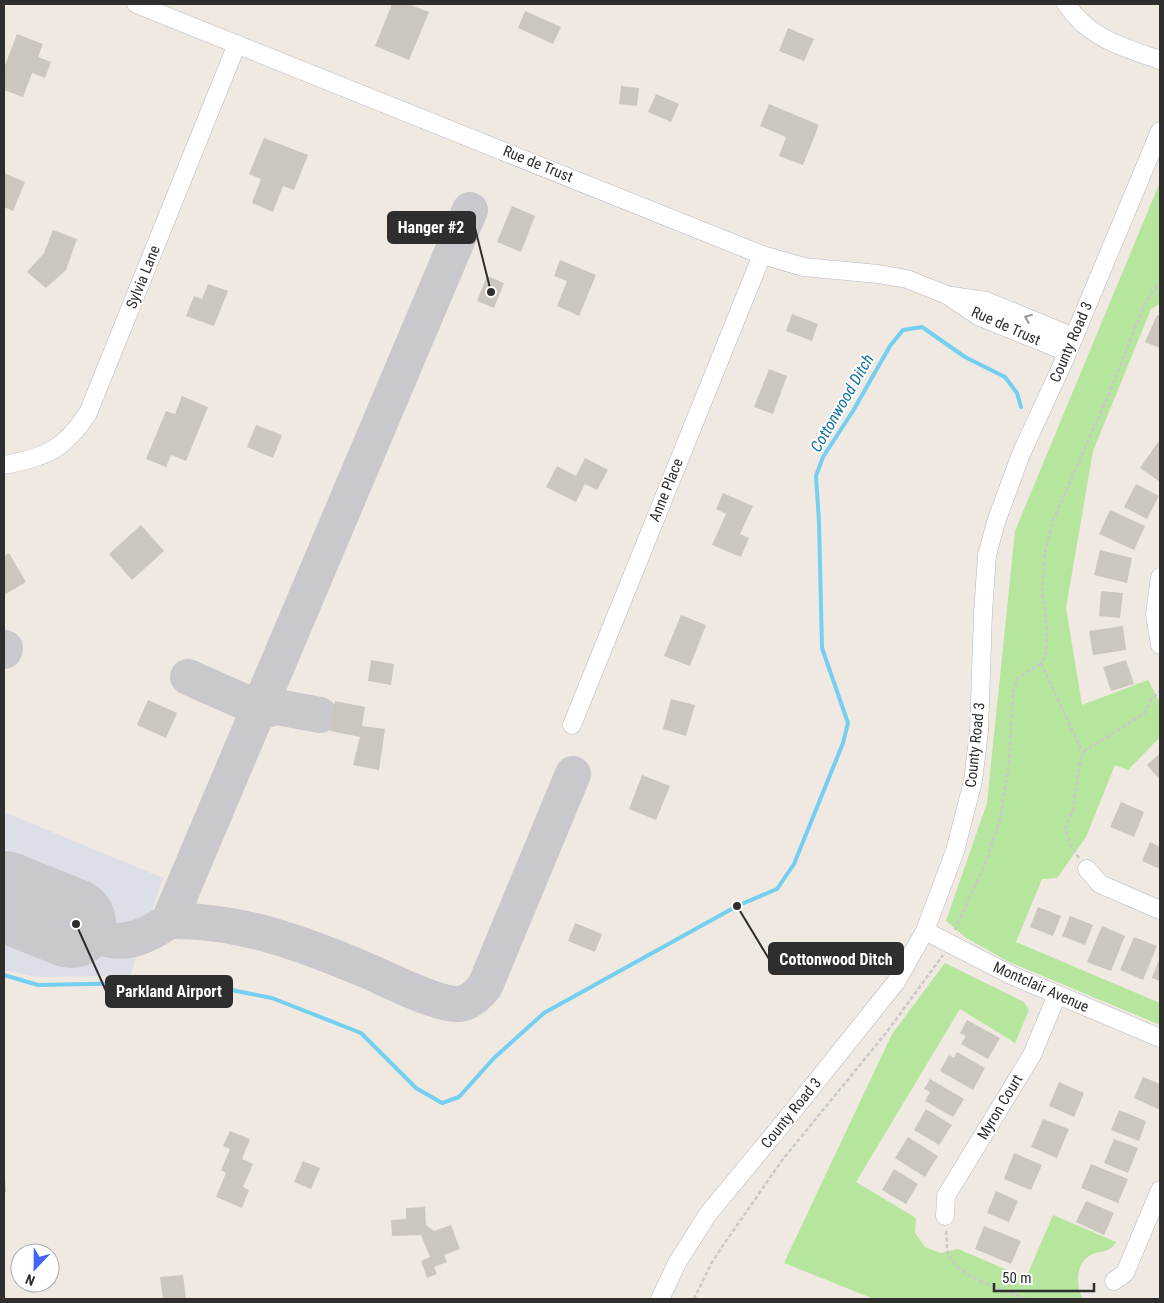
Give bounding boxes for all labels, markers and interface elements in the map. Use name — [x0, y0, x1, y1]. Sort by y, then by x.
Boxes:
street label: Rue de Trust — [500, 142, 576, 186]
callout: Hanger #2 — [388, 212, 475, 243]
text: Hanger #2 — [398, 218, 464, 237]
street label: Sylvia Lane — [122, 243, 164, 311]
street label: County Road 3 — [1046, 299, 1096, 385]
street label: Rue de Trust — [969, 303, 1043, 349]
one-way arrow — [1024, 314, 1033, 325]
water label: Cottonwood Ditch — [806, 351, 878, 455]
street label: Anne Place — [645, 456, 687, 524]
street label: County Road 3 — [962, 701, 988, 789]
callout: Cottonwood Ditch — [769, 943, 903, 974]
text: Cottonwood Ditch — [779, 950, 893, 969]
street label: Montclair Avenue — [990, 958, 1092, 1016]
callout: Parkland Airport — [106, 976, 232, 1007]
text: Parkland Airport — [116, 982, 222, 1001]
street label: Myron Court — [974, 1071, 1026, 1143]
street label: County Road 3 — [757, 1074, 825, 1152]
north arrow — [10, 1243, 60, 1293]
scale bar — [994, 1260, 1094, 1292]
text: 50 m — [1002, 1269, 1032, 1287]
text: N — [23, 1271, 37, 1289]

